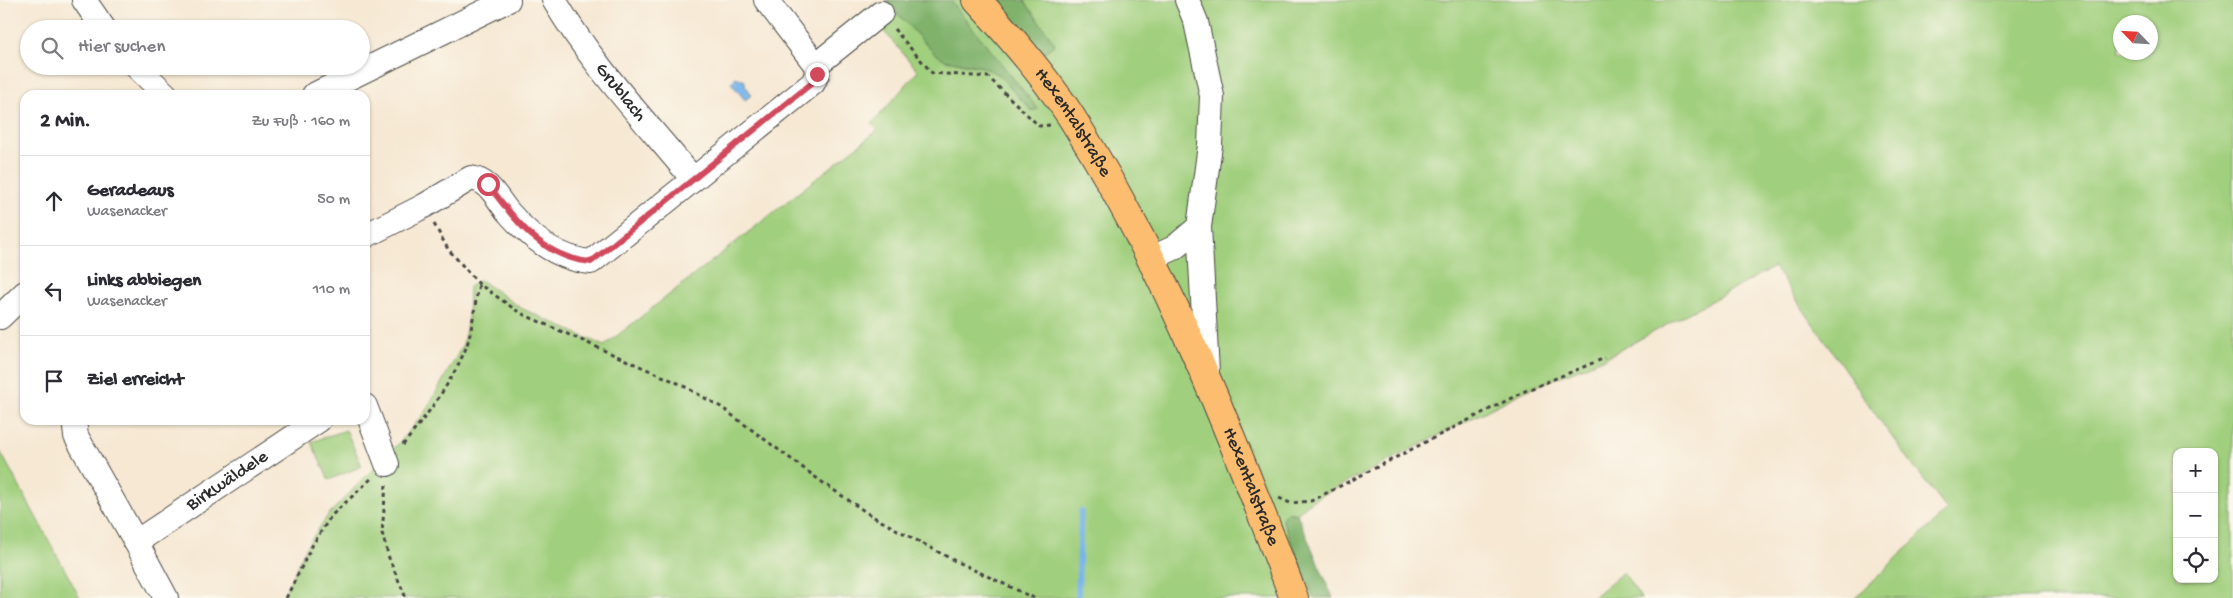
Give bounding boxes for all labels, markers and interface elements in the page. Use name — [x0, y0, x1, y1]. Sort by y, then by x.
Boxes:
north arrow — [2113, 15, 2158, 60]
search box — [20, 20, 370, 75]
icon: search — [38, 34, 66, 62]
text: Hier suchen — [78, 36, 165, 59]
street label: Grublach — [590, 59, 651, 127]
route end — [806, 63, 829, 86]
street label: Hexentalstraße — [1029, 64, 1117, 181]
text: 2 Min. — [40, 110, 91, 135]
text: Zu Fuß · 160 m — [252, 113, 350, 132]
route start — [477, 173, 500, 196]
text: Geradeaus — [87, 180, 173, 203]
icon: ahead — [40, 187, 68, 215]
text: 50 m — [317, 191, 350, 210]
text: Wasenacker — [87, 203, 167, 222]
text: Links abbiegen — [87, 270, 201, 293]
icon: left — [40, 277, 68, 305]
text: 110 m — [313, 281, 350, 300]
text: Wasenacker — [87, 293, 167, 312]
icon: arrive — [40, 367, 68, 395]
text: Ziel erreicht — [87, 369, 184, 392]
street label: Hexentalstraße — [1217, 424, 1285, 549]
street label: Birkwäldele — [181, 445, 273, 517]
map controls — [2173, 448, 2218, 583]
button: + — [2173, 448, 2218, 493]
button: − — [2173, 493, 2218, 538]
button: locate — [2173, 538, 2218, 583]

